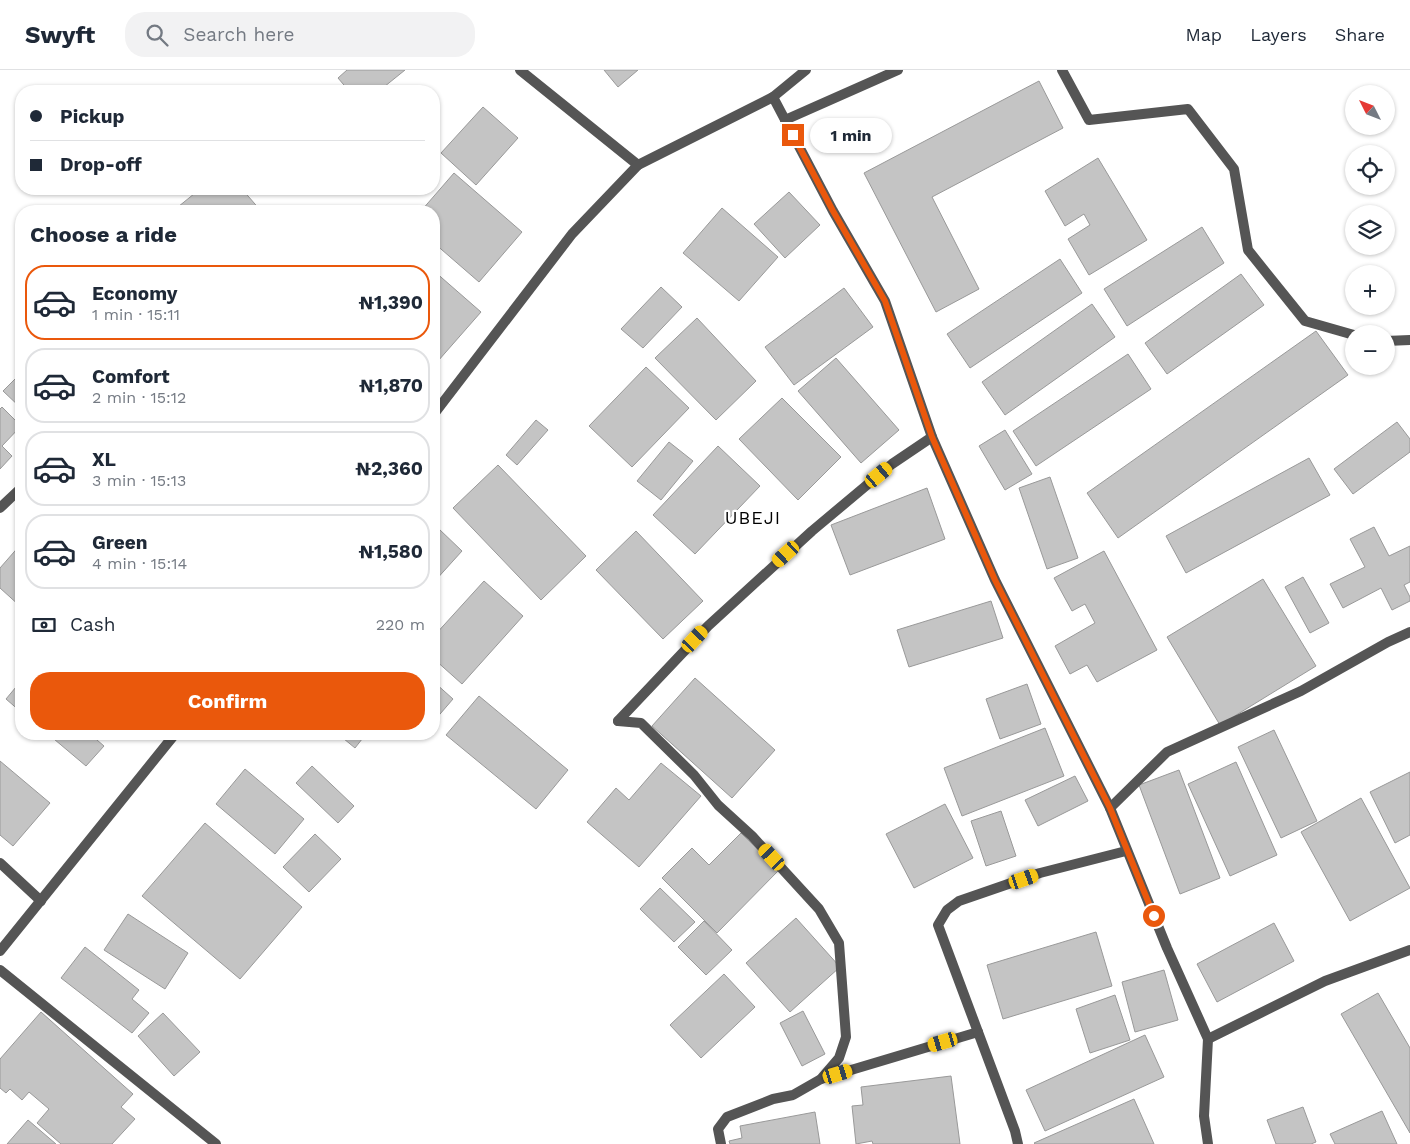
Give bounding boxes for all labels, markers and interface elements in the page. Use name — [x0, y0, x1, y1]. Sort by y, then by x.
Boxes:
search box — [125, 12, 475, 57]
text: Swyft — [25, 21, 95, 49]
icon: search — [143, 21, 171, 49]
text: Search here — [183, 23, 295, 46]
text: Map — [1185, 24, 1222, 45]
text: Layers — [1250, 24, 1307, 45]
text: Share — [1335, 24, 1385, 45]
north arrow — [1345, 85, 1395, 135]
map controls — [1345, 85, 1395, 375]
text: Pickup — [60, 105, 124, 128]
callout: 1 min — [810, 118, 893, 152]
route end — [782, 124, 804, 146]
text: 1 min — [830, 126, 872, 145]
button: locate — [1345, 145, 1395, 195]
text: Drop-off — [60, 153, 142, 176]
button: layers — [1345, 205, 1395, 255]
text: Choose a ride — [30, 222, 177, 247]
button: + — [1345, 265, 1395, 315]
icon: car — [32, 280, 77, 325]
text: Economy — [92, 282, 177, 305]
text: ₦1,390 — [358, 291, 423, 314]
text: 1 min · 15:11 — [92, 305, 180, 324]
button: − — [1345, 325, 1395, 375]
icon: car — [32, 363, 77, 408]
text: Comfort — [92, 365, 170, 388]
text: ₦1,870 — [359, 374, 423, 397]
text: 2 min · 15:12 — [92, 388, 186, 407]
icon: car — [32, 446, 77, 491]
text: XL — [92, 448, 116, 471]
text: ₦2,360 — [355, 457, 423, 480]
car — [862, 460, 895, 490]
text: 3 min · 15:13 — [92, 471, 186, 490]
district label: UBEJI — [725, 507, 781, 528]
icon: car — [32, 529, 77, 574]
text: Green — [92, 531, 148, 554]
car — [769, 538, 802, 570]
text: ₦1,580 — [358, 540, 423, 563]
text: 4 min · 15:14 — [92, 554, 187, 573]
icon: cash — [30, 611, 58, 639]
text: Cash — [70, 613, 116, 636]
text: 220 m — [376, 615, 425, 634]
car — [679, 623, 710, 655]
button: Confirm — [30, 672, 425, 730]
car — [756, 841, 787, 873]
car — [1007, 867, 1040, 891]
route start — [1143, 905, 1165, 927]
car — [926, 1031, 959, 1053]
car — [821, 1062, 854, 1086]

